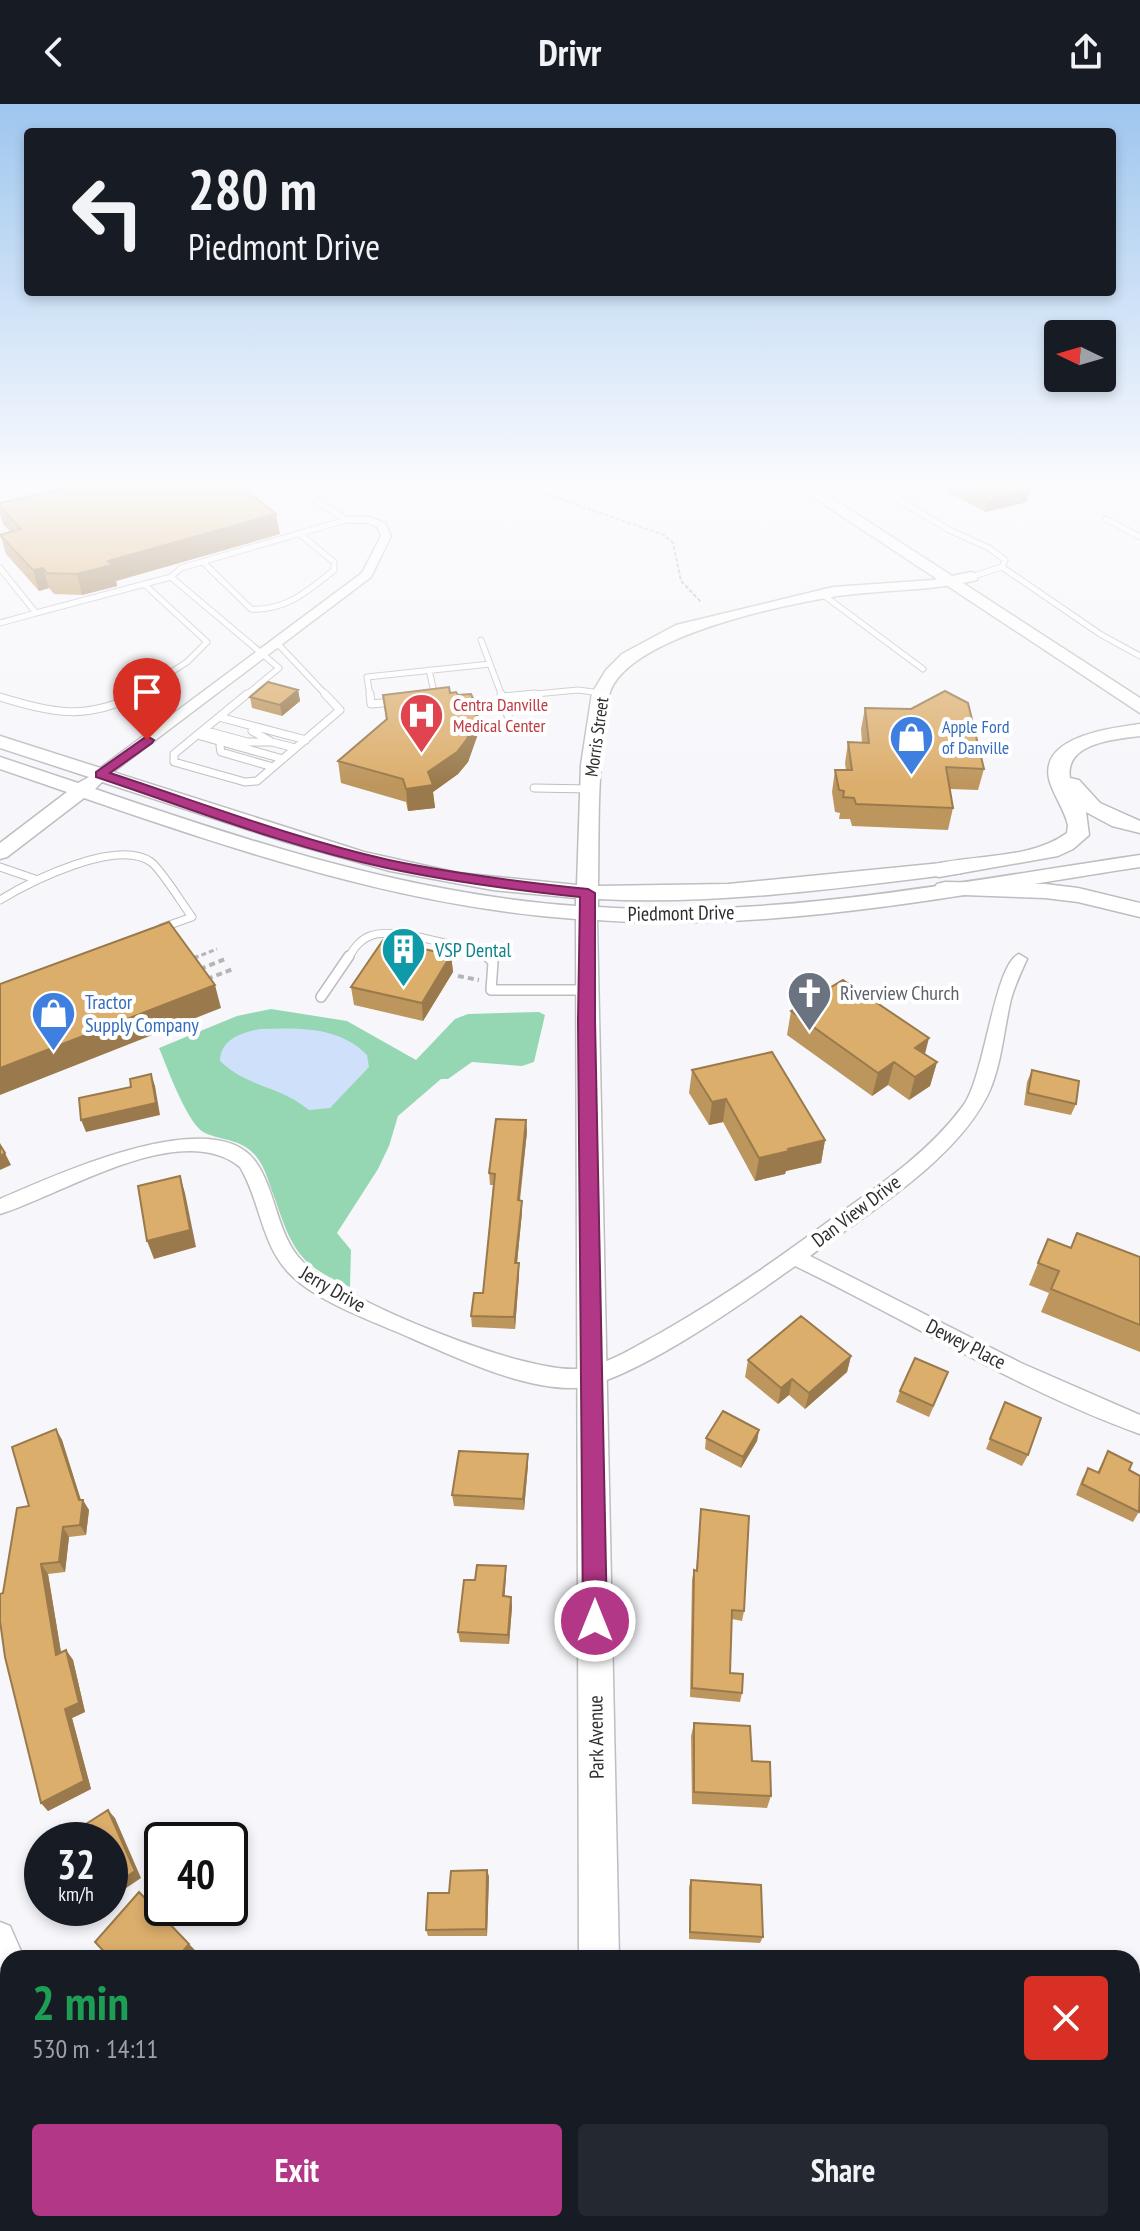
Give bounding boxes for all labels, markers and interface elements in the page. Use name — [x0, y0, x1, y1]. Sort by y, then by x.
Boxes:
text: Drivr — [539, 29, 601, 76]
icon: back — [32, 30, 76, 74]
icon: share — [1064, 30, 1108, 74]
text: 280 m — [188, 153, 317, 225]
icon: left — [56, 160, 160, 264]
text: Piedmont Drive — [188, 223, 380, 270]
north arrow — [1044, 320, 1116, 392]
map controls — [1044, 320, 1116, 392]
pin — [113, 658, 181, 740]
icon: arrive — [125, 670, 169, 714]
hospital icon: Centra Danville Medical Center — [398, 691, 446, 754]
place label: Centra Danville Medical Center — [453, 693, 548, 737]
street label: Morris Street — [580, 696, 613, 778]
shop icon: Apple Ford of Danville — [887, 713, 935, 776]
place label: Apple Ford of Danville — [942, 715, 1010, 759]
street label: Piedmont Drive — [627, 899, 735, 927]
building icon: VSP Dental — [380, 926, 428, 989]
place label: VSP Dental — [434, 937, 511, 963]
church icon: Riverview Church — [785, 969, 833, 1032]
place label: Riverview Church — [840, 980, 959, 1006]
place label: Tractor Supply Company — [85, 989, 199, 1038]
shop icon: Tractor Supply Company — [30, 990, 78, 1053]
street label: Dan View Drive — [806, 1169, 906, 1253]
street label: Jerry Drive — [295, 1259, 370, 1318]
street label: Dewey Place — [922, 1313, 1010, 1375]
position arrow — [553, 1579, 637, 1663]
street label: Park Avenue — [582, 1695, 610, 1779]
speed limit sign: 40 — [144, 1822, 248, 1926]
text: 32 — [57, 1838, 95, 1890]
text: km/h — [58, 1881, 94, 1907]
text: 2 min — [32, 1971, 129, 2033]
button: close — [1024, 1976, 1108, 2060]
text: 530 m · 14:11 — [32, 2032, 158, 2065]
button: Exit — [32, 2124, 562, 2216]
button: Share — [578, 2124, 1108, 2216]

